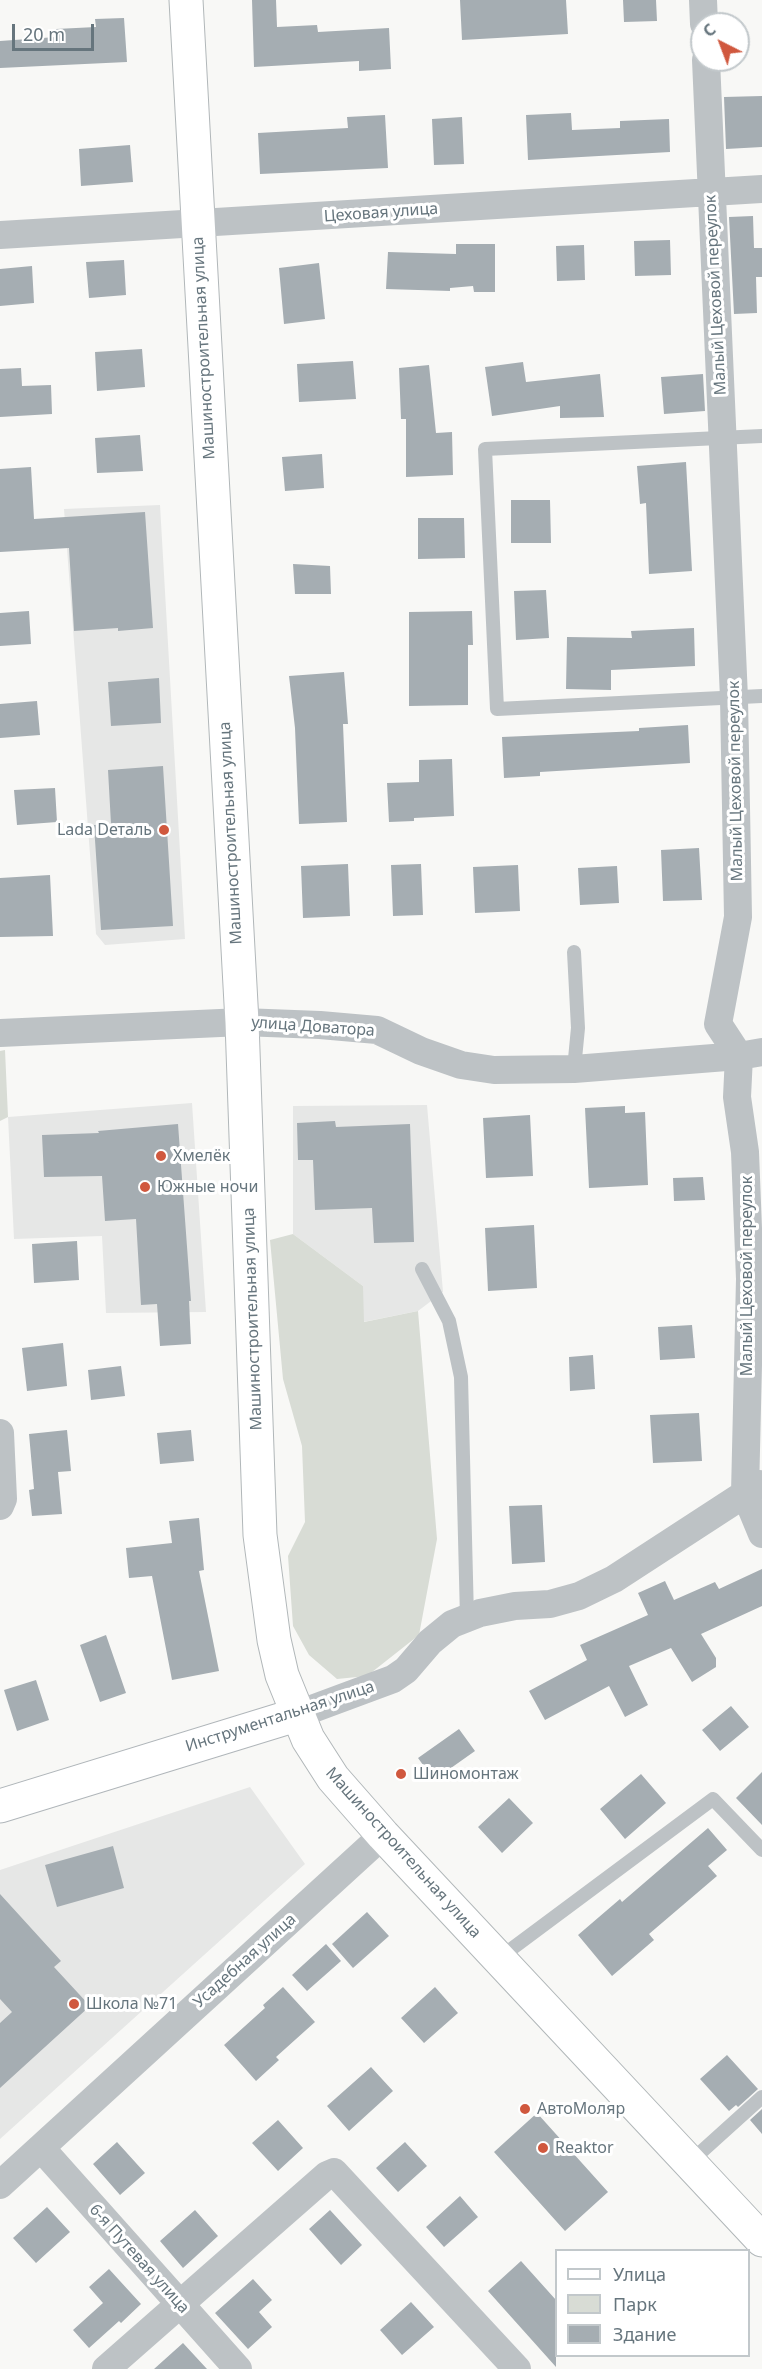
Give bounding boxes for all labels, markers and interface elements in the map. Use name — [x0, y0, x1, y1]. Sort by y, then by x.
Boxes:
scale bar — [15, 12, 98, 50]
north arrow — [690, 12, 750, 72]
text: С — [698, 18, 720, 42]
text: 20 m — [23, 22, 65, 46]
street label: Малый Цеховой переулок — [701, 194, 731, 396]
street label: Цеховая улица — [323, 199, 439, 227]
street label: Машиностроительная улица — [189, 236, 219, 460]
street label: Малый Цеховой переулок — [725, 681, 747, 881]
street label: Машиностроительная улица — [216, 721, 246, 945]
place label: Lada Dеталь — [57, 820, 152, 840]
marker: Lada Dеталь — [157, 823, 171, 837]
street label: улица Доватора — [251, 1013, 375, 1041]
place label: Хмелёк — [173, 1146, 230, 1166]
marker: Хмелёк — [154, 1149, 168, 1163]
street label: Малый Цеховой переулок — [737, 1176, 757, 1376]
place label: Южные ночи — [157, 1177, 258, 1197]
marker: Южные ночи — [138, 1180, 152, 1194]
street label: Машиностроительная улица — [240, 1207, 266, 1431]
street label: Инструментальная улица — [183, 1677, 377, 1757]
street label: Машиностроительная улица — [321, 1764, 485, 1942]
place label: Шиномонтаж — [413, 1764, 519, 1784]
marker: Шиномонтаж — [394, 1767, 408, 1781]
street label: Усадебная улица — [190, 1910, 300, 2012]
place label: Школа №71 — [86, 1994, 177, 2014]
marker: Школа №71 — [67, 1997, 81, 2011]
place label: АвтоМоляр — [537, 2099, 625, 2119]
marker: АвтоМоляр — [518, 2102, 532, 2116]
place label: Reaktor — [555, 2138, 614, 2158]
marker: Reaktor — [536, 2141, 550, 2155]
street label: 6-я Путевая улица — [85, 2200, 193, 2318]
legend — [555, 2249, 750, 2357]
text: Улица — [613, 2262, 666, 2286]
text: Парк — [613, 2292, 657, 2316]
text: Здание — [613, 2322, 676, 2346]

